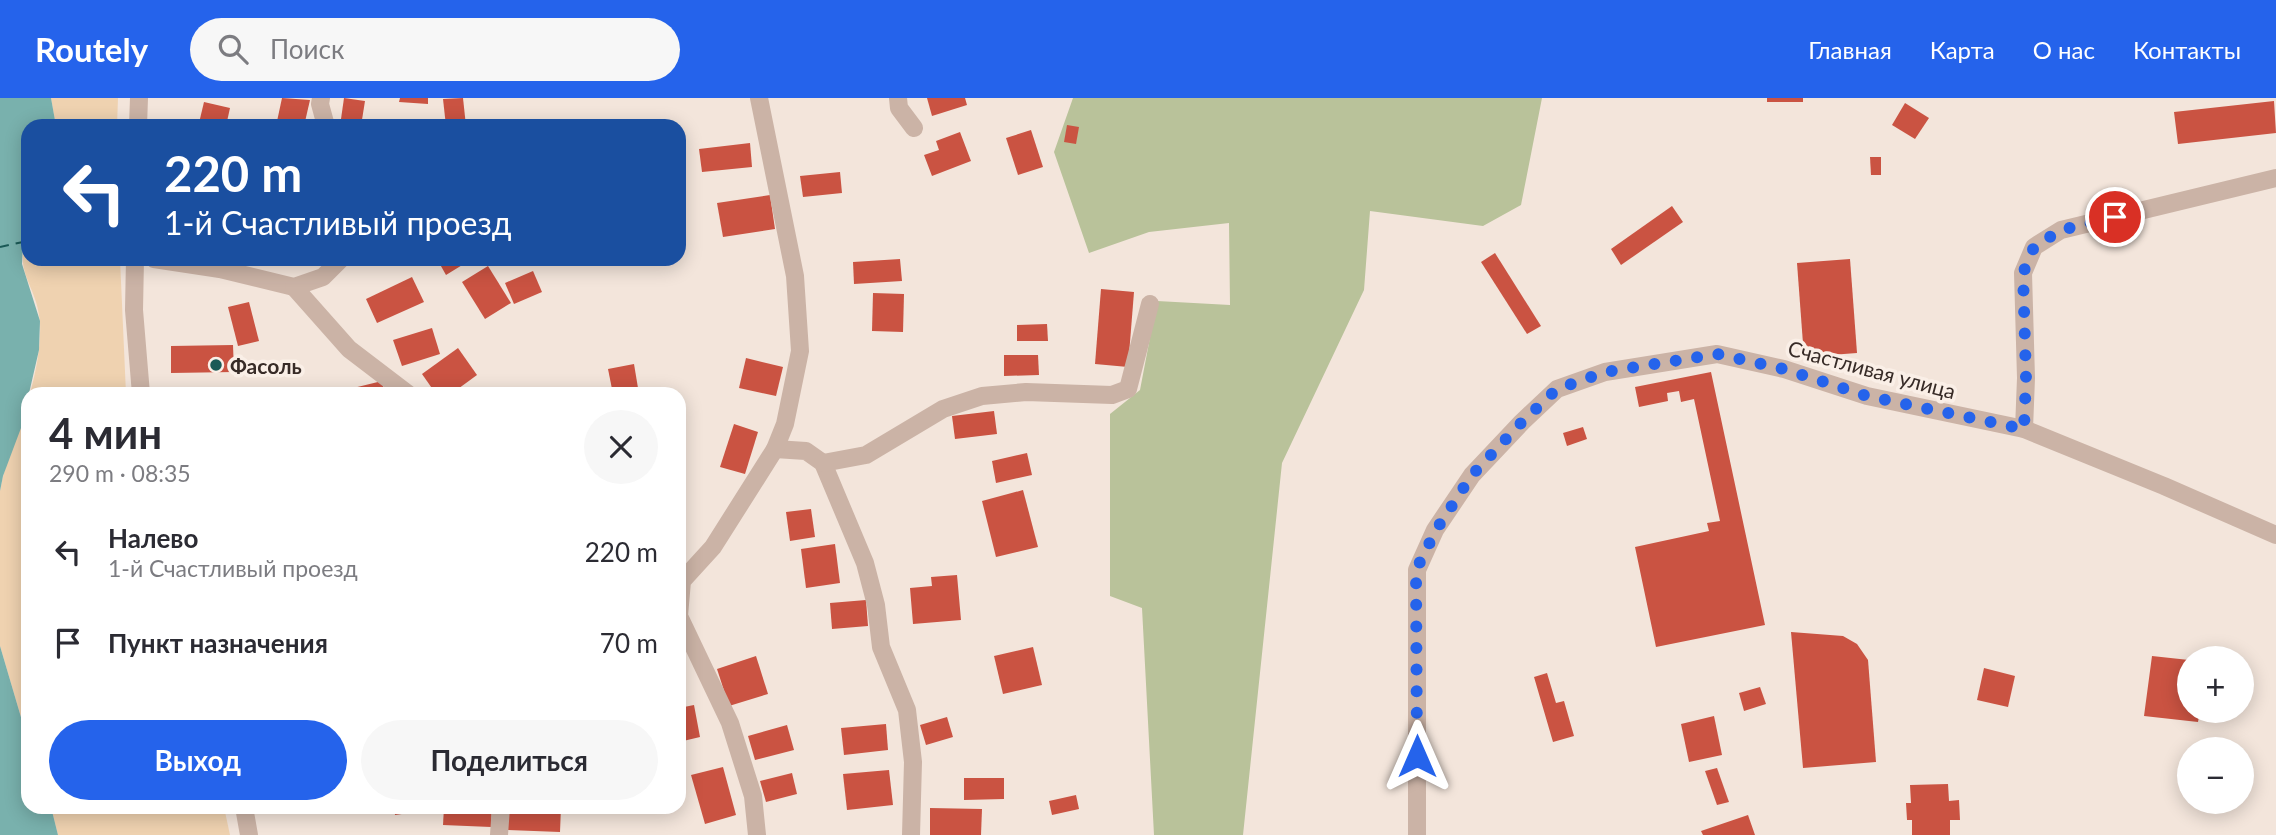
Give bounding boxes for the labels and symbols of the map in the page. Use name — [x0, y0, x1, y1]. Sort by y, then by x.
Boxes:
pin — [2085, 187, 2145, 247]
street label: Счастливая улица — [1785, 335, 1959, 403]
place label: Фасоль — [230, 353, 302, 378]
marker: Фасоль — [208, 357, 224, 373]
position arrow — [1380, 719, 1454, 793]

